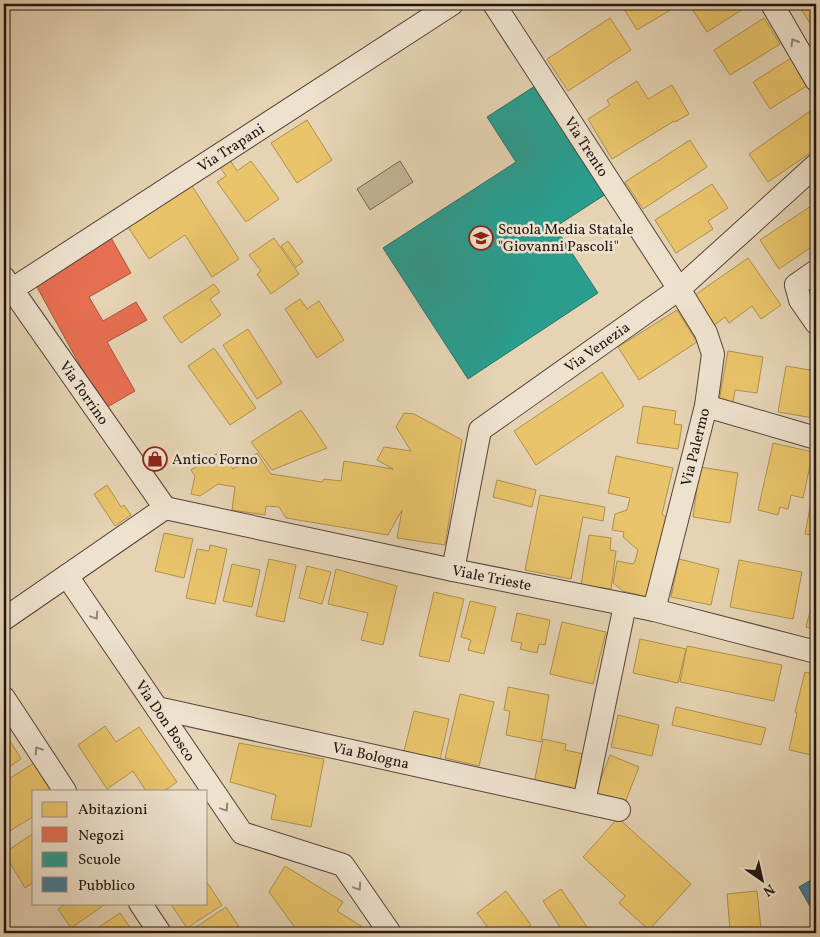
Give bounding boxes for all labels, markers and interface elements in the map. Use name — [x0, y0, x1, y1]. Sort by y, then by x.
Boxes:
one-way arrow — [790, 38, 800, 47]
street label: Via Trento — [558, 113, 613, 182]
street label: Via Trapani — [194, 119, 269, 178]
place label: Scuola Media Statale "Giovanni Pascoli" — [498, 220, 634, 258]
school or university icon: Scuola Media Statale "Giovanni Pascoli" — [468, 225, 494, 251]
street label: Via Venezia — [561, 318, 635, 379]
street label: Via Torrino — [53, 357, 113, 430]
street label: Via Palermo — [677, 406, 716, 489]
shop icon: Antico Forno — [142, 446, 168, 472]
place label: Antico Forno — [172, 450, 258, 471]
street label: Viale Trieste — [450, 561, 533, 597]
one-way arrow — [88, 611, 98, 620]
street label: Via Don Bosco — [129, 677, 199, 766]
street label: Via Bologna — [330, 738, 411, 775]
one-way arrow — [35, 746, 44, 756]
legend — [32, 790, 208, 904]
text: Abitazioni — [78, 800, 148, 821]
one-way arrow — [219, 802, 228, 812]
text: Negozi — [78, 826, 124, 847]
text: Scuole — [78, 850, 121, 871]
north arrow — [738, 854, 788, 904]
text: Pubblico — [78, 876, 135, 897]
text: N — [759, 879, 778, 900]
one-way arrow — [352, 881, 361, 891]

